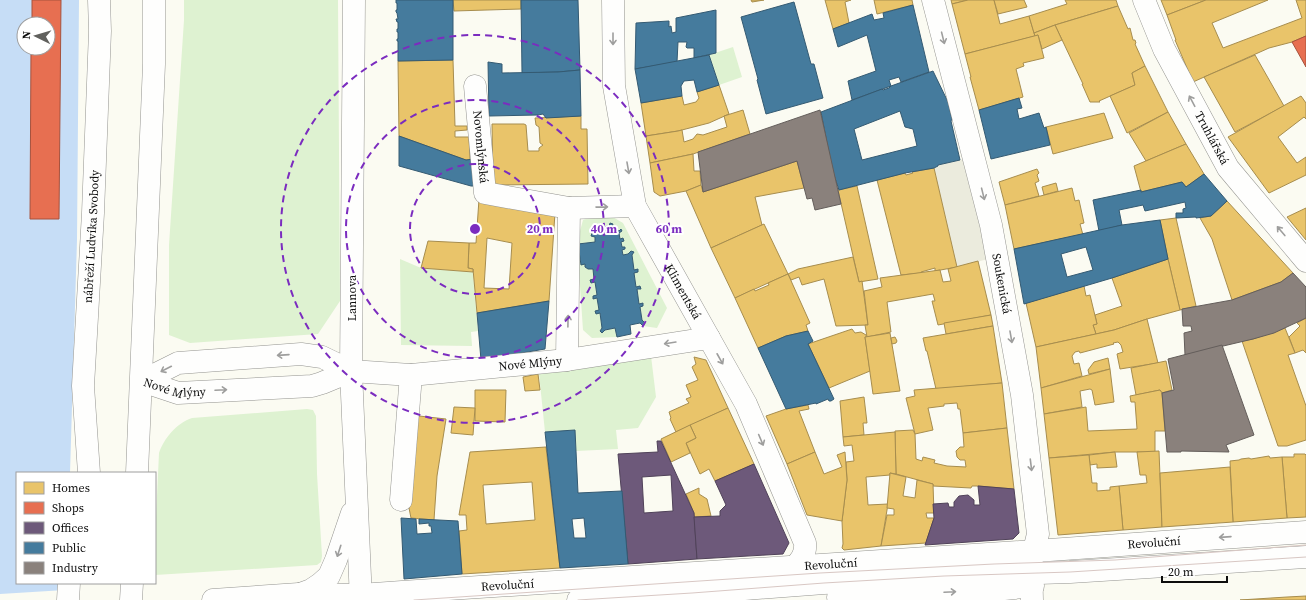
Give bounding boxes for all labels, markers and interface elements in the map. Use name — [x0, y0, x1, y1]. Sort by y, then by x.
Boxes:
north arrow — [16, 16, 56, 56]
text: N — [19, 31, 34, 40]
one-way arrow — [940, 31, 947, 44]
one-way arrow — [609, 32, 617, 45]
one-way arrow — [1187, 96, 1195, 108]
street label: Truhlářská — [1191, 108, 1233, 168]
street label: Novomlýnská — [469, 110, 492, 185]
one-way arrow — [625, 161, 633, 174]
street label: nábřeží Ludvíka Svobody — [80, 169, 103, 304]
one-way arrow — [979, 187, 987, 200]
one-way arrow — [595, 203, 608, 211]
text: 20 m — [527, 221, 553, 237]
text: 40 m — [591, 221, 617, 237]
text: 60 m — [656, 221, 682, 237]
centre of rings — [468, 222, 482, 236]
one-way arrow — [1276, 225, 1285, 236]
street label: Soukenická — [988, 252, 1015, 316]
street label: Klimentská — [661, 261, 705, 323]
street label: Lannova — [344, 274, 360, 321]
one-way arrow — [564, 315, 571, 328]
one-way arrow — [1008, 330, 1016, 343]
one-way arrow — [664, 339, 677, 347]
one-way arrow — [277, 352, 290, 359]
street label: Nové Mlýny — [498, 352, 564, 375]
one-way arrow — [717, 353, 725, 365]
one-way arrow — [160, 365, 172, 373]
street label: Nové Mlýny — [142, 374, 207, 402]
one-way arrow — [214, 387, 227, 394]
one-way arrow — [758, 434, 765, 446]
one-way arrow — [1027, 459, 1035, 472]
legend — [16, 472, 156, 584]
text: Homes — [52, 480, 90, 496]
text: Shops — [52, 500, 84, 516]
text: Offices — [52, 520, 89, 536]
street label: Revoluční — [1127, 533, 1182, 552]
one-way arrow — [1219, 534, 1232, 541]
text: Public — [52, 540, 86, 556]
one-way arrow — [335, 544, 343, 556]
street label: Revoluční — [804, 555, 858, 574]
scale bar — [1162, 558, 1227, 584]
text: Industry — [52, 560, 99, 576]
text: 20 m — [1168, 564, 1194, 580]
street label: Revoluční — [480, 575, 535, 595]
one-way arrow — [943, 588, 956, 596]

